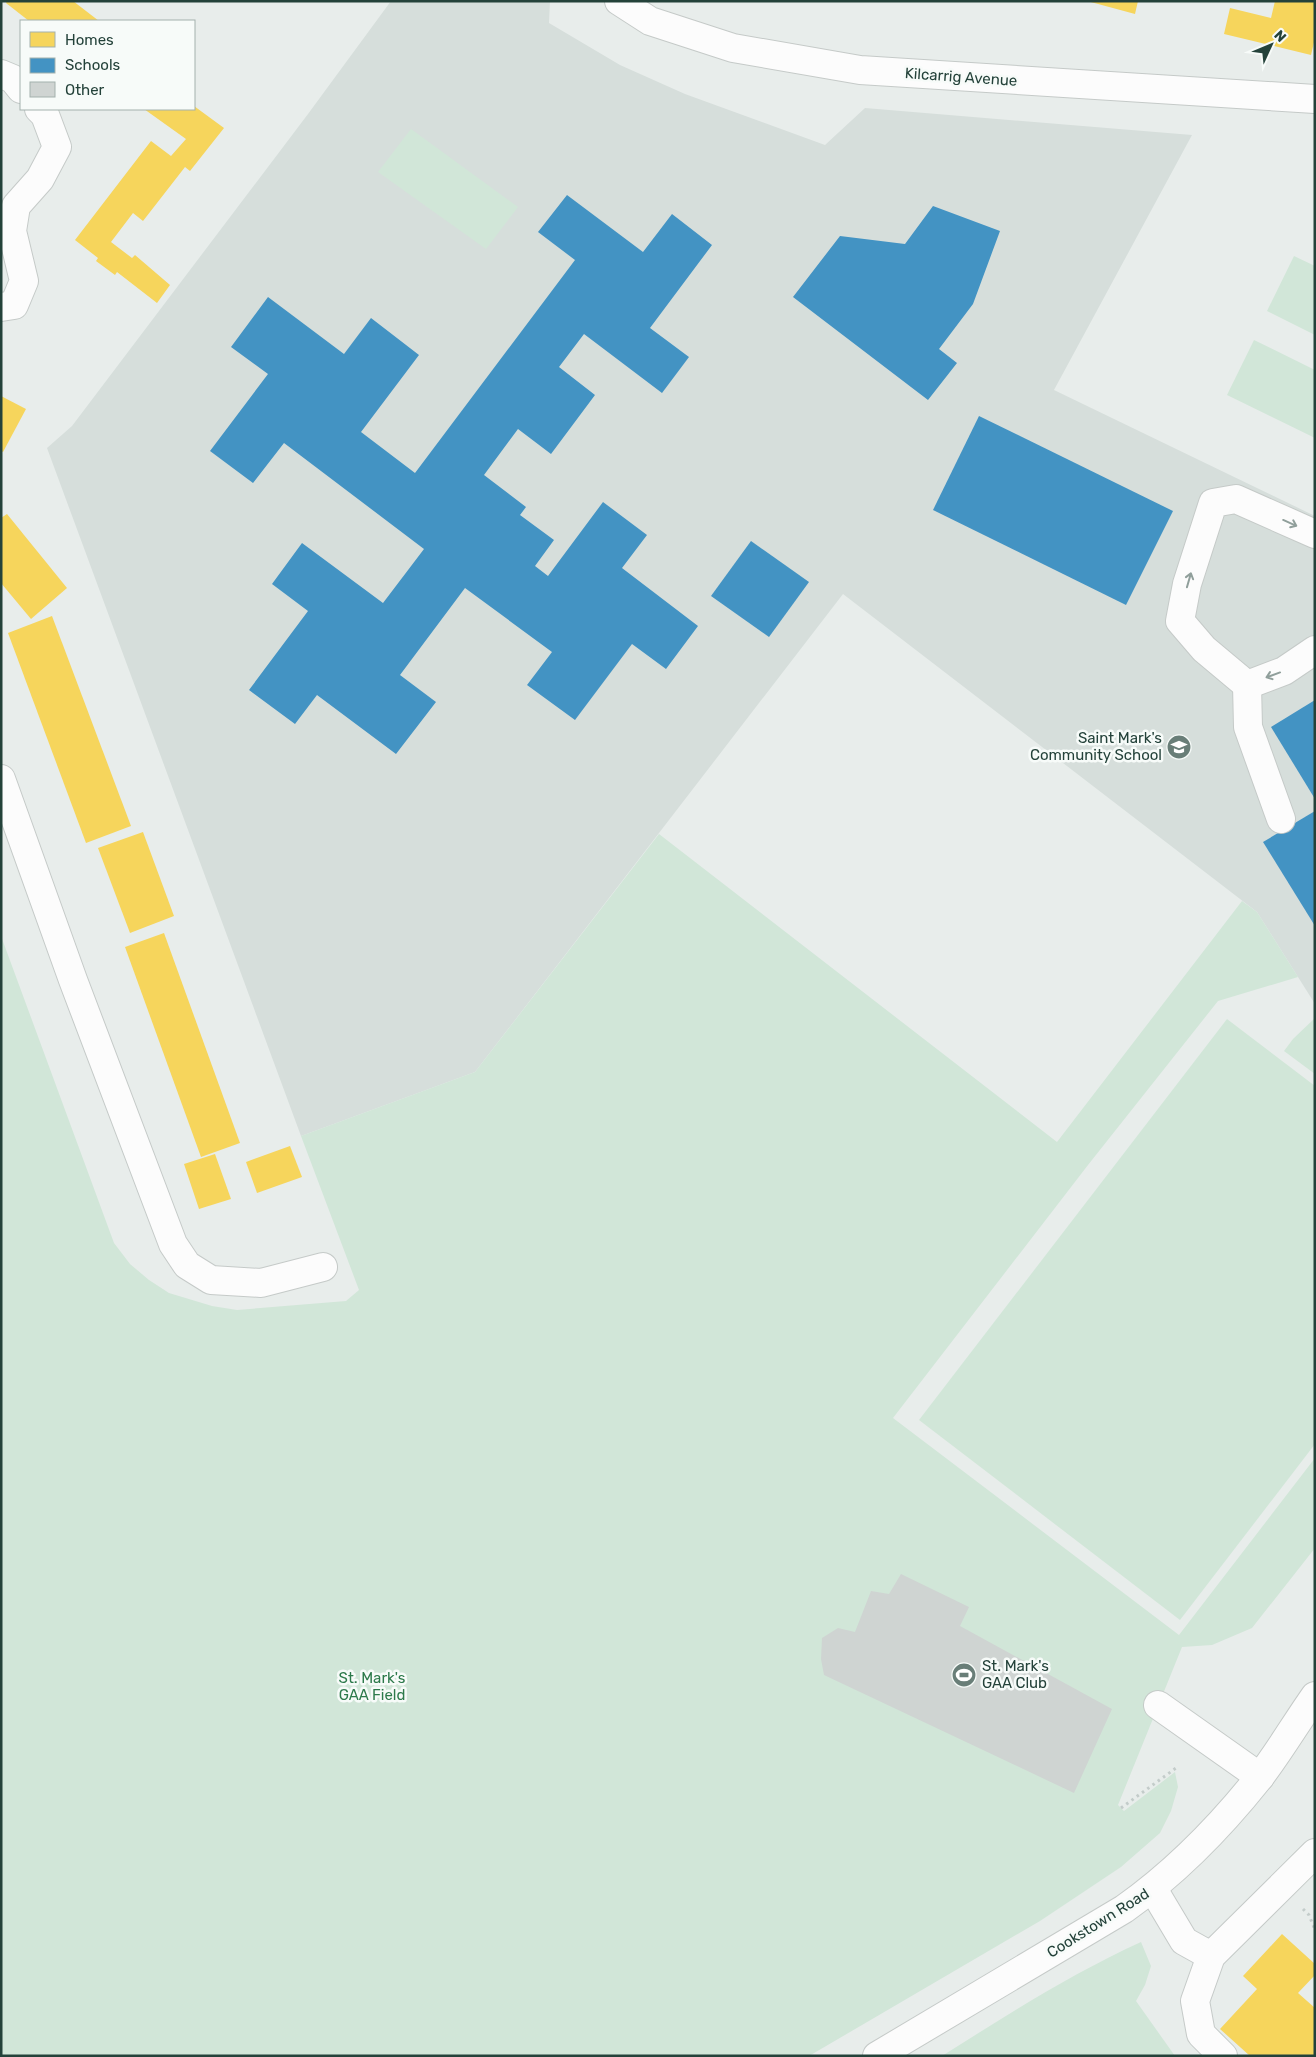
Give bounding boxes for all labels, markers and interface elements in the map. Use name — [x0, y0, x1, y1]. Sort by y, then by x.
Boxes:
legend — [20, 20, 195, 110]
north arrow — [1246, 20, 1296, 70]
text: N — [1270, 27, 1290, 46]
text: Homes — [65, 31, 114, 49]
text: Schools — [65, 56, 121, 74]
street label: Kilcarrig Avenue — [904, 64, 1018, 90]
text: Other — [65, 81, 105, 99]
one-way arrow — [1282, 519, 1297, 529]
one-way arrow — [1184, 572, 1194, 588]
one-way arrow — [1266, 671, 1282, 680]
place label: Saint Mark's Community School — [1030, 729, 1162, 764]
school or university icon: Saint Mark's Community School — [1166, 734, 1192, 760]
place label: St. Mark's GAA Club — [982, 1657, 1049, 1692]
sports icon: St. Mark's GAA Club — [951, 1662, 977, 1688]
park label: St. Mark's GAA Field — [339, 1669, 406, 1704]
street label: Cookstown Road — [1044, 1884, 1152, 1962]

